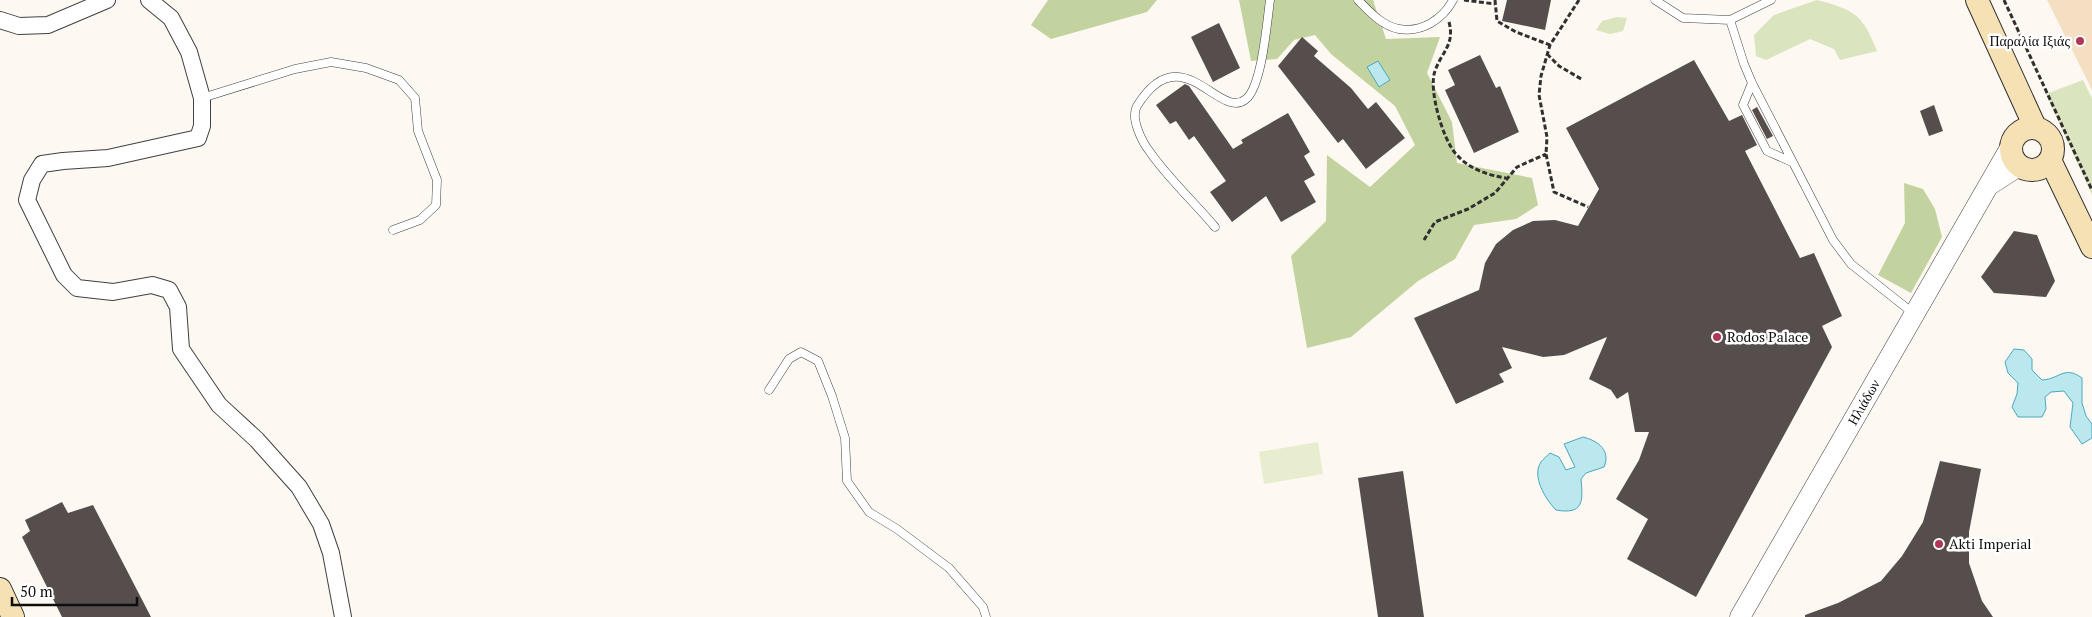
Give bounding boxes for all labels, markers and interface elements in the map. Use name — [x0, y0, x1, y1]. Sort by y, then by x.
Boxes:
place label: Παραλία Ιξιάς — [1989, 31, 2070, 50]
marker: Παραλία Ιξιάς — [2074, 35, 2086, 47]
place label: Rodos Palace — [1727, 327, 1808, 346]
marker: Rodos Palace — [1711, 331, 1723, 343]
street label: Ηλιάδων — [1843, 375, 1884, 428]
place label: Akti Imperial — [1949, 534, 2031, 553]
marker: Akti Imperial — [1933, 538, 1945, 550]
scale bar — [12, 574, 138, 606]
text: 50 m — [20, 581, 53, 601]

